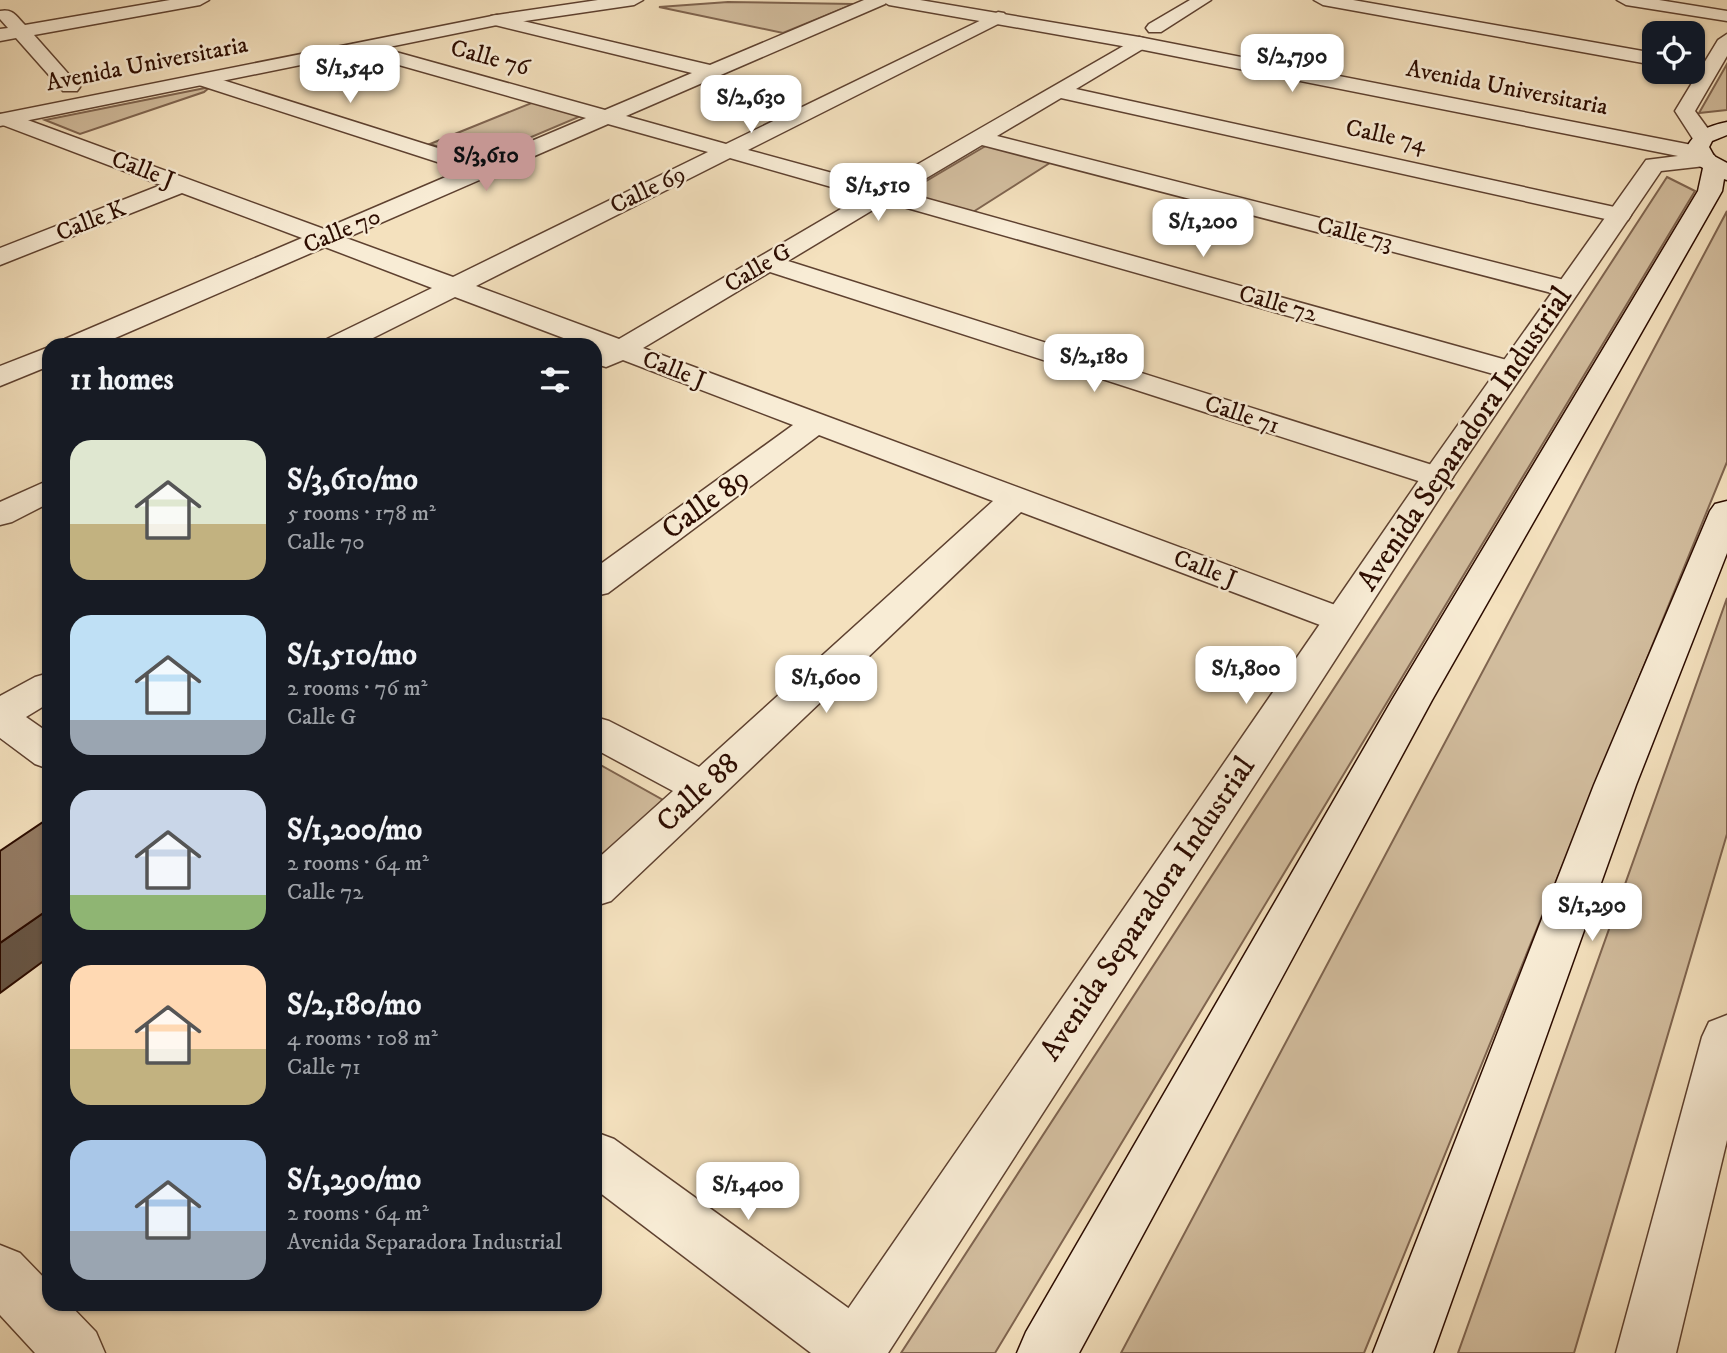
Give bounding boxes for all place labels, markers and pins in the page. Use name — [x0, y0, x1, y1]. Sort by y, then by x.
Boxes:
pin: S/2,790 — [1227, 34, 1357, 94]
pin: S/1,540 — [285, 46, 415, 105]
pin: S/2,630 — [686, 76, 816, 135]
pin: S/3,610 — [421, 134, 551, 193]
pin: S/1,510 — [813, 164, 943, 223]
pin: S/1,200 — [1138, 200, 1268, 259]
pin: S/2,180 — [1029, 334, 1159, 394]
pin: S/1,800 — [1181, 646, 1311, 706]
pin: S/1,600 — [761, 656, 891, 715]
pin: S/1,290 — [1527, 884, 1657, 943]
pin: S/1,400 — [683, 1162, 813, 1222]

